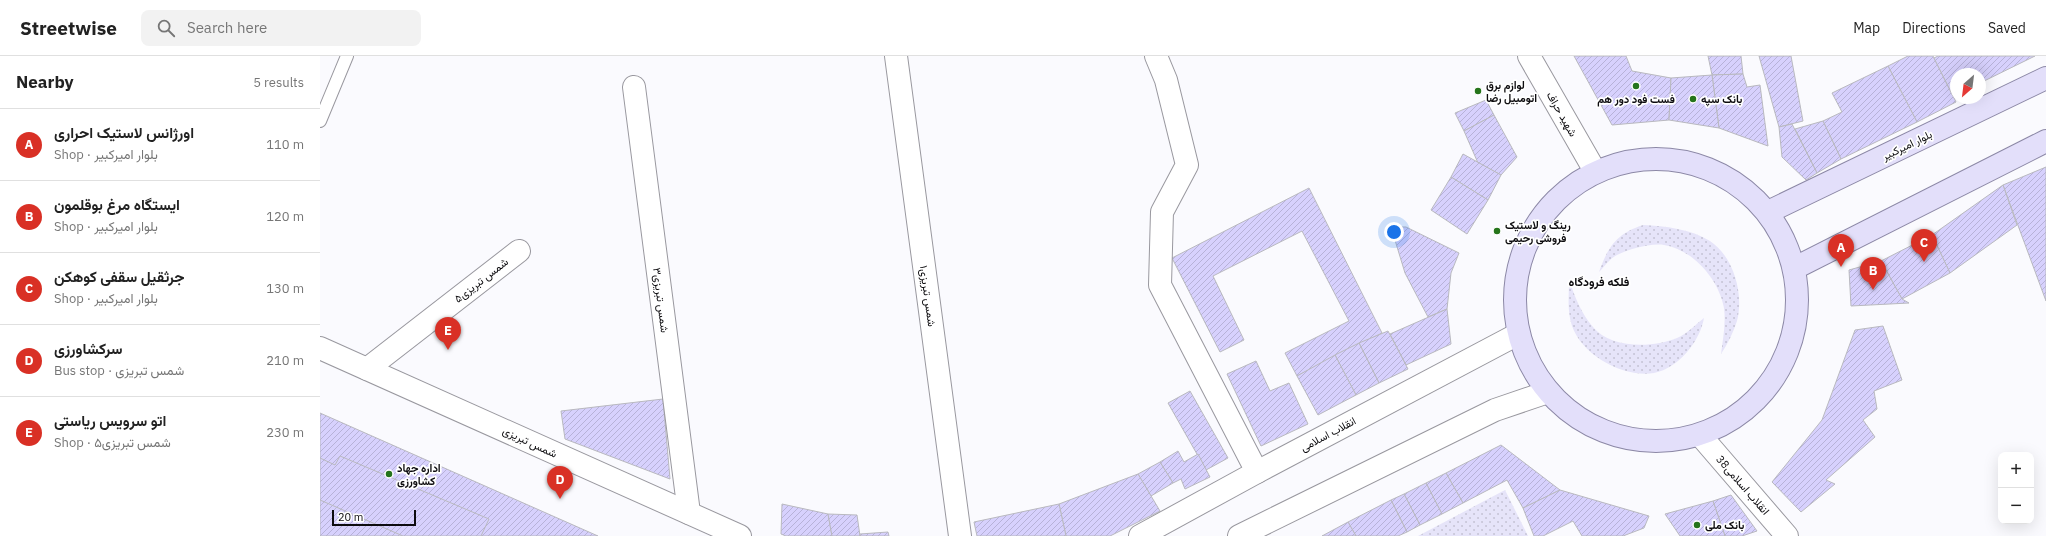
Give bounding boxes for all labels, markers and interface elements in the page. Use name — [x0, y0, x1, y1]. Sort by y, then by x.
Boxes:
search box — [141, 10, 421, 46]
text: Streetwise — [20, 16, 117, 40]
icon: search — [155, 17, 177, 39]
text: Search here — [187, 18, 267, 37]
text: Map — [1853, 19, 1880, 37]
text: Directions — [1902, 19, 1966, 37]
text: Saved — [1988, 19, 2026, 37]
north arrow — [1950, 68, 1986, 104]
text: Nearby — [16, 71, 74, 93]
text: 5 results — [253, 74, 304, 91]
place label: لوازم برق اتومبیل رضا — [1486, 78, 1537, 105]
marker: فست فود دور هم — [1631, 81, 1641, 91]
marker: لوازم برق اتومبیل رضا — [1473, 86, 1483, 96]
street label: شهید حراف — [1544, 89, 1581, 139]
place label: فست فود دور هم — [1597, 92, 1675, 107]
place label: بانک سپه — [1701, 92, 1742, 107]
marker: بانک سپه — [1688, 94, 1698, 104]
text: اورژانس لاستیک احرارى — [54, 123, 194, 142]
street label: بلوار امیرکبیر — [1879, 127, 1934, 164]
text: A — [25, 136, 33, 153]
text: 110 m — [266, 136, 304, 153]
text: Shop · بلوار امیرکبیر — [54, 146, 158, 163]
text: ایستگاه مرغ بوقلمون — [54, 195, 180, 214]
text: B — [25, 208, 33, 225]
text: 120 m — [266, 208, 304, 225]
text: Shop · بلوار امیرکبیر — [54, 218, 158, 235]
place label: رینگ و لاستیک فروشی رحیمی — [1505, 218, 1571, 245]
your location — [1384, 222, 1404, 242]
marker: رینگ و لاستیک فروشی رحیمی — [1492, 226, 1502, 236]
pin: C — [1911, 229, 1937, 262]
pin: A — [1828, 234, 1854, 267]
street label: ۵شمس تبریزی — [451, 254, 511, 306]
pin: B — [1860, 257, 1886, 290]
street label: شمس تبریزی۱ — [917, 265, 939, 328]
text: جرثقیل سقفی کوهکن — [54, 267, 185, 286]
street label: شمس تبریزی۳ — [650, 267, 672, 334]
district label: فلکه فرودگاه — [1569, 274, 1630, 290]
text: C — [25, 280, 33, 297]
text: 130 m — [266, 280, 304, 297]
text: Shop · بلوار امیرکبیر — [54, 290, 158, 307]
pin: E — [435, 317, 461, 350]
text: سرکشاورزی — [54, 339, 123, 358]
text: D — [24, 352, 34, 369]
text: 210 m — [266, 352, 304, 369]
text: Bus stop · شمس تبریزی — [54, 362, 184, 379]
text: اتو سرویس ریاستی — [54, 411, 166, 430]
street label: انقلاب اسلامی — [1298, 413, 1358, 455]
street label: شمس تبریزی — [501, 423, 560, 461]
text: E — [25, 424, 33, 441]
text: 230 m — [266, 424, 304, 441]
text: Shop · ۵شمس تبریزی — [54, 434, 171, 451]
street label: 38انقلاب اسلامی — [1713, 452, 1773, 518]
map controls — [1998, 452, 2034, 524]
button: + — [1998, 452, 2034, 488]
place label: اداره جهاد کشاورزی — [397, 461, 441, 488]
pin: D — [547, 466, 573, 499]
marker: اداره جهاد کشاورزی — [384, 469, 394, 479]
button: − — [1998, 488, 2034, 524]
scale bar — [332, 508, 416, 527]
text: 20 m — [338, 510, 363, 524]
place label: بانک ملی — [1705, 518, 1744, 532]
marker: بانک ملی — [1692, 520, 1702, 530]

